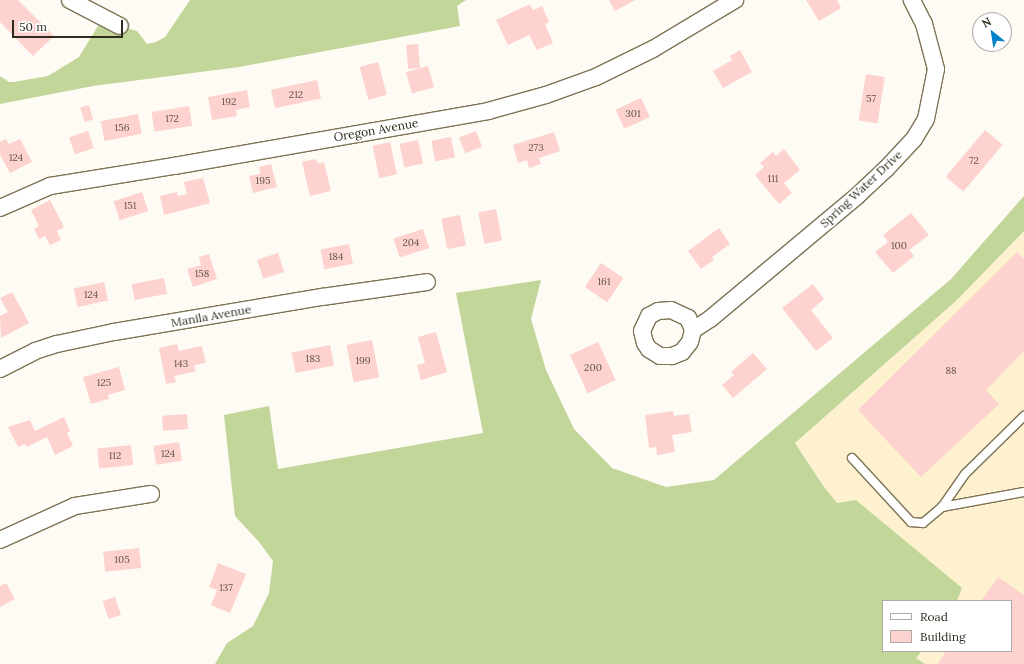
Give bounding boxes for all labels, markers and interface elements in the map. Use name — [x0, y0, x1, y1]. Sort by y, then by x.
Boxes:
scale bar — [14, 12, 125, 38]
north arrow — [972, 12, 1012, 52]
text: N — [979, 14, 994, 31]
text: 50 m — [19, 19, 47, 34]
house number: 212 — [289, 89, 303, 101]
house number: 57 — [866, 93, 876, 105]
house number: 192 — [222, 96, 236, 108]
house number: 301 — [625, 108, 641, 120]
house number: 172 — [165, 113, 179, 125]
street label: Oregon Avenue — [332, 115, 420, 145]
house number: 156 — [115, 122, 129, 134]
house number: 273 — [528, 142, 544, 154]
street label: Spring Water Drive — [817, 147, 905, 231]
house number: 124 — [9, 152, 23, 164]
house number: 72 — [969, 155, 979, 167]
house number: 111 — [768, 173, 778, 185]
house number: 195 — [256, 175, 270, 187]
house number: 151 — [124, 200, 136, 212]
house number: 204 — [403, 237, 419, 249]
house number: 100 — [891, 240, 907, 252]
house number: 184 — [329, 251, 343, 263]
house number: 158 — [195, 268, 209, 280]
house number: 161 — [597, 276, 611, 288]
house number: 124 — [84, 289, 98, 301]
street label: Manila Avenue — [170, 302, 252, 330]
house number: 183 — [306, 353, 320, 365]
house number: 199 — [355, 355, 371, 367]
house number: 143 — [174, 358, 188, 370]
house number: 200 — [584, 362, 602, 374]
house number: 88 — [945, 365, 957, 377]
house number: 125 — [97, 377, 111, 389]
house number: 124 — [161, 448, 175, 460]
house number: 112 — [109, 450, 121, 462]
house number: 105 — [114, 554, 130, 566]
house number: 137 — [219, 582, 233, 594]
legend — [882, 600, 1012, 652]
text: Road — [920, 609, 948, 624]
text: Building — [920, 629, 966, 644]

